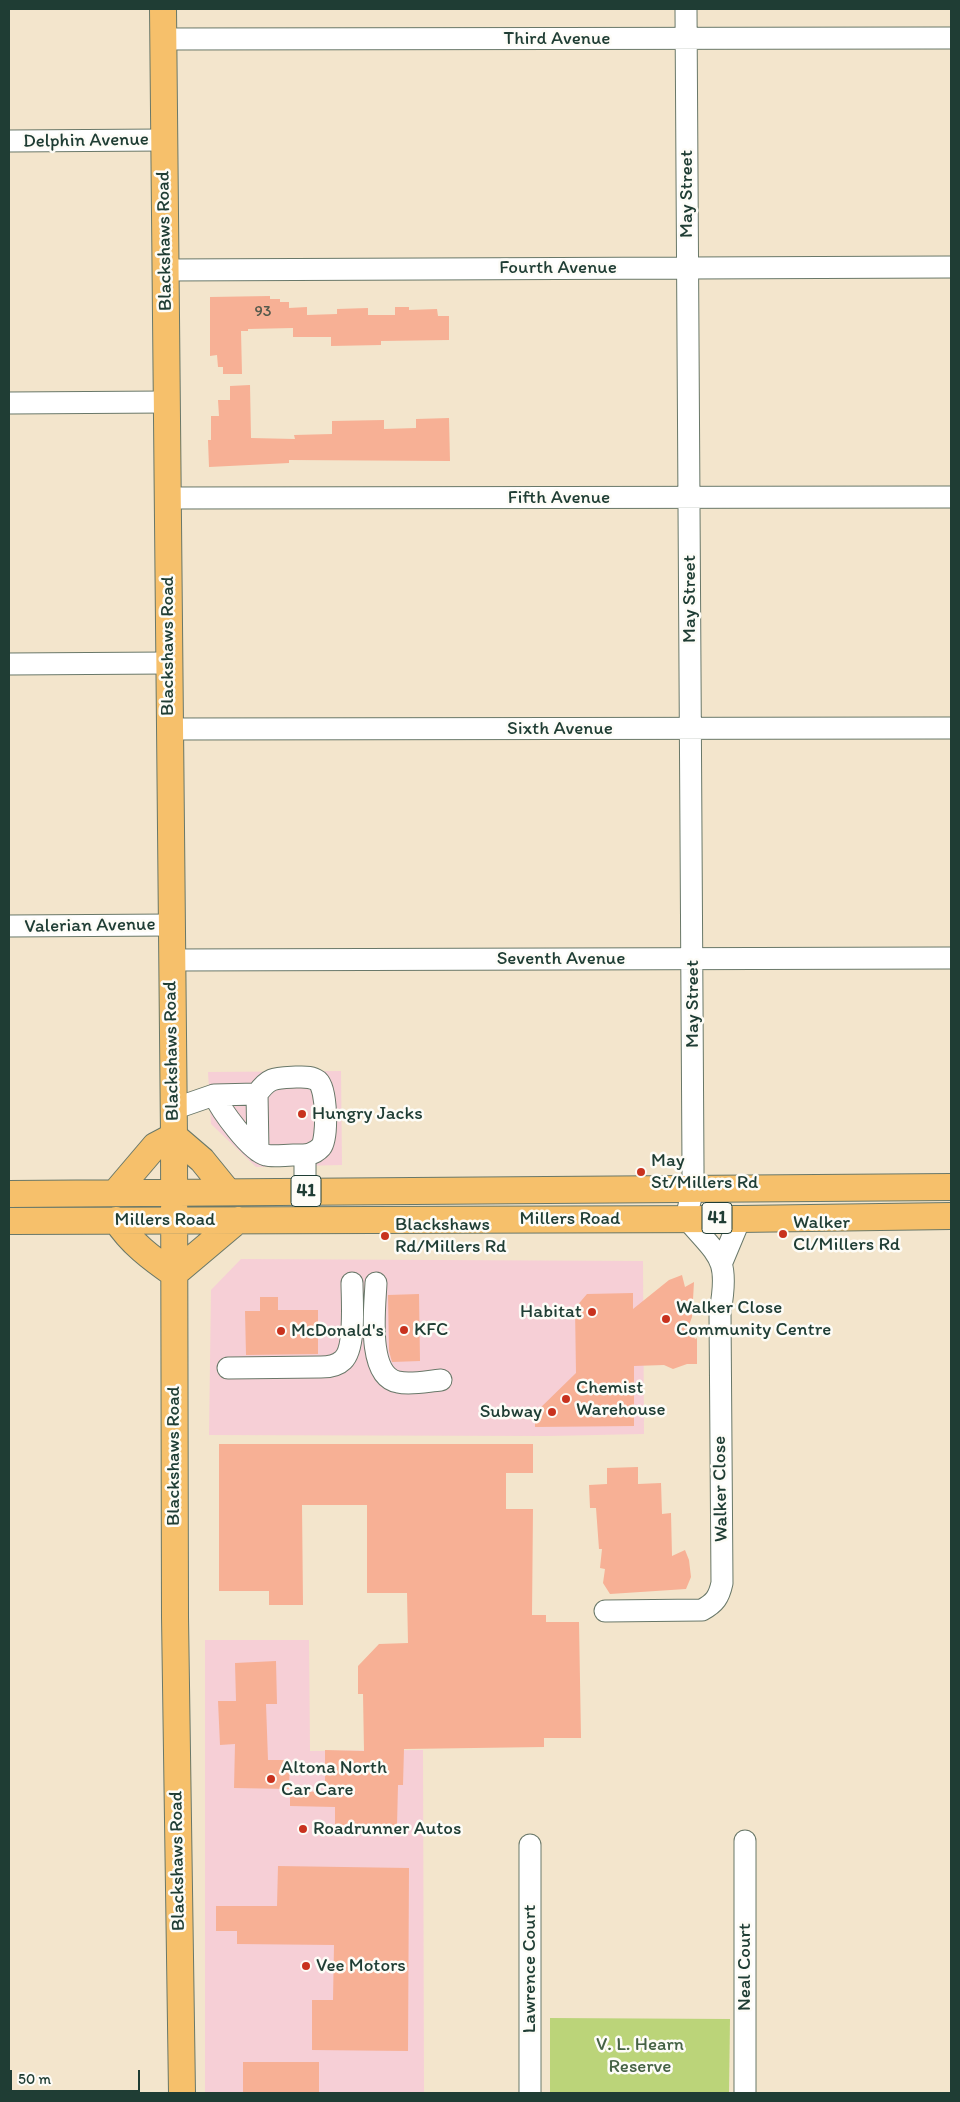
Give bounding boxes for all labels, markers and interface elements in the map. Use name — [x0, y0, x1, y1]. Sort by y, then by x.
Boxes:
street label: Third Avenue — [504, 28, 610, 50]
street label: Delphin Avenue — [23, 129, 149, 153]
street label: May Street — [676, 150, 698, 238]
street label: Blackshaws Road — [152, 171, 178, 311]
street label: Fourth Avenue — [499, 257, 617, 279]
house number: 93 — [254, 302, 272, 322]
street label: Fifth Avenue — [508, 487, 610, 509]
street label: May Street — [679, 555, 701, 643]
street label: Blackshaws Road — [157, 576, 179, 716]
street label: Sixth Avenue — [507, 718, 613, 740]
street label: Valerian Avenue — [24, 913, 156, 939]
street label: Seventh Avenue — [497, 948, 625, 970]
street label: May Street — [682, 960, 704, 1048]
street label: Blackshaws Road — [159, 981, 185, 1121]
place label: Hungry Jacks — [312, 1103, 423, 1125]
marker: Hungry Jacks — [296, 1108, 308, 1120]
place label: May St/Millers Rd — [651, 1150, 759, 1194]
marker: May St/Millers Rd — [635, 1166, 647, 1178]
road number: 41 — [291, 1176, 321, 1206]
road number: 41 — [702, 1202, 732, 1234]
street label: Millers Road — [520, 1208, 620, 1230]
street label: Millers Road — [115, 1209, 215, 1231]
place label: Walker Cl/Millers Rd — [793, 1212, 900, 1256]
place label: Blackshaws Rd/Millers Rd — [395, 1214, 507, 1258]
marker: Walker Cl/Millers Rd — [777, 1228, 789, 1240]
marker: Blackshaws Rd/Millers Rd — [379, 1230, 391, 1242]
place label: Walker Close Community Centre — [676, 1297, 831, 1341]
place label: Habitat — [520, 1301, 582, 1323]
marker: Habitat — [586, 1306, 598, 1318]
marker: Walker Close Community Centre — [660, 1313, 672, 1325]
place label: KFC — [414, 1319, 448, 1341]
place label: McDonald's — [291, 1320, 384, 1342]
marker: KFC — [398, 1324, 410, 1336]
marker: McDonald's — [275, 1325, 287, 1337]
place label: Chemist Warehouse — [576, 1377, 665, 1421]
street label: Blackshaws Road — [163, 1386, 185, 1526]
marker: Chemist Warehouse — [560, 1393, 572, 1405]
place label: Subway — [480, 1401, 542, 1423]
marker: Subway — [546, 1406, 558, 1418]
street label: Walker Close — [709, 1436, 733, 1542]
place label: Altona North Car Care — [281, 1757, 387, 1801]
marker: Altona North Car Care — [265, 1773, 277, 1785]
street label: Blackshaws Road — [165, 1791, 191, 1931]
place label: Roadrunner Autos — [313, 1818, 461, 1840]
marker: Roadrunner Autos — [297, 1823, 309, 1835]
street label: Lawrence Court — [519, 1905, 541, 2033]
street label: Neal Court — [734, 1923, 756, 2011]
place label: Vee Motors — [316, 1955, 406, 1977]
marker: Vee Motors — [300, 1960, 312, 1972]
park label: V. L. Hearn Reserve — [596, 2034, 684, 2078]
scale bar — [12, 2060, 142, 2092]
text: 50 m — [18, 2070, 51, 2088]

